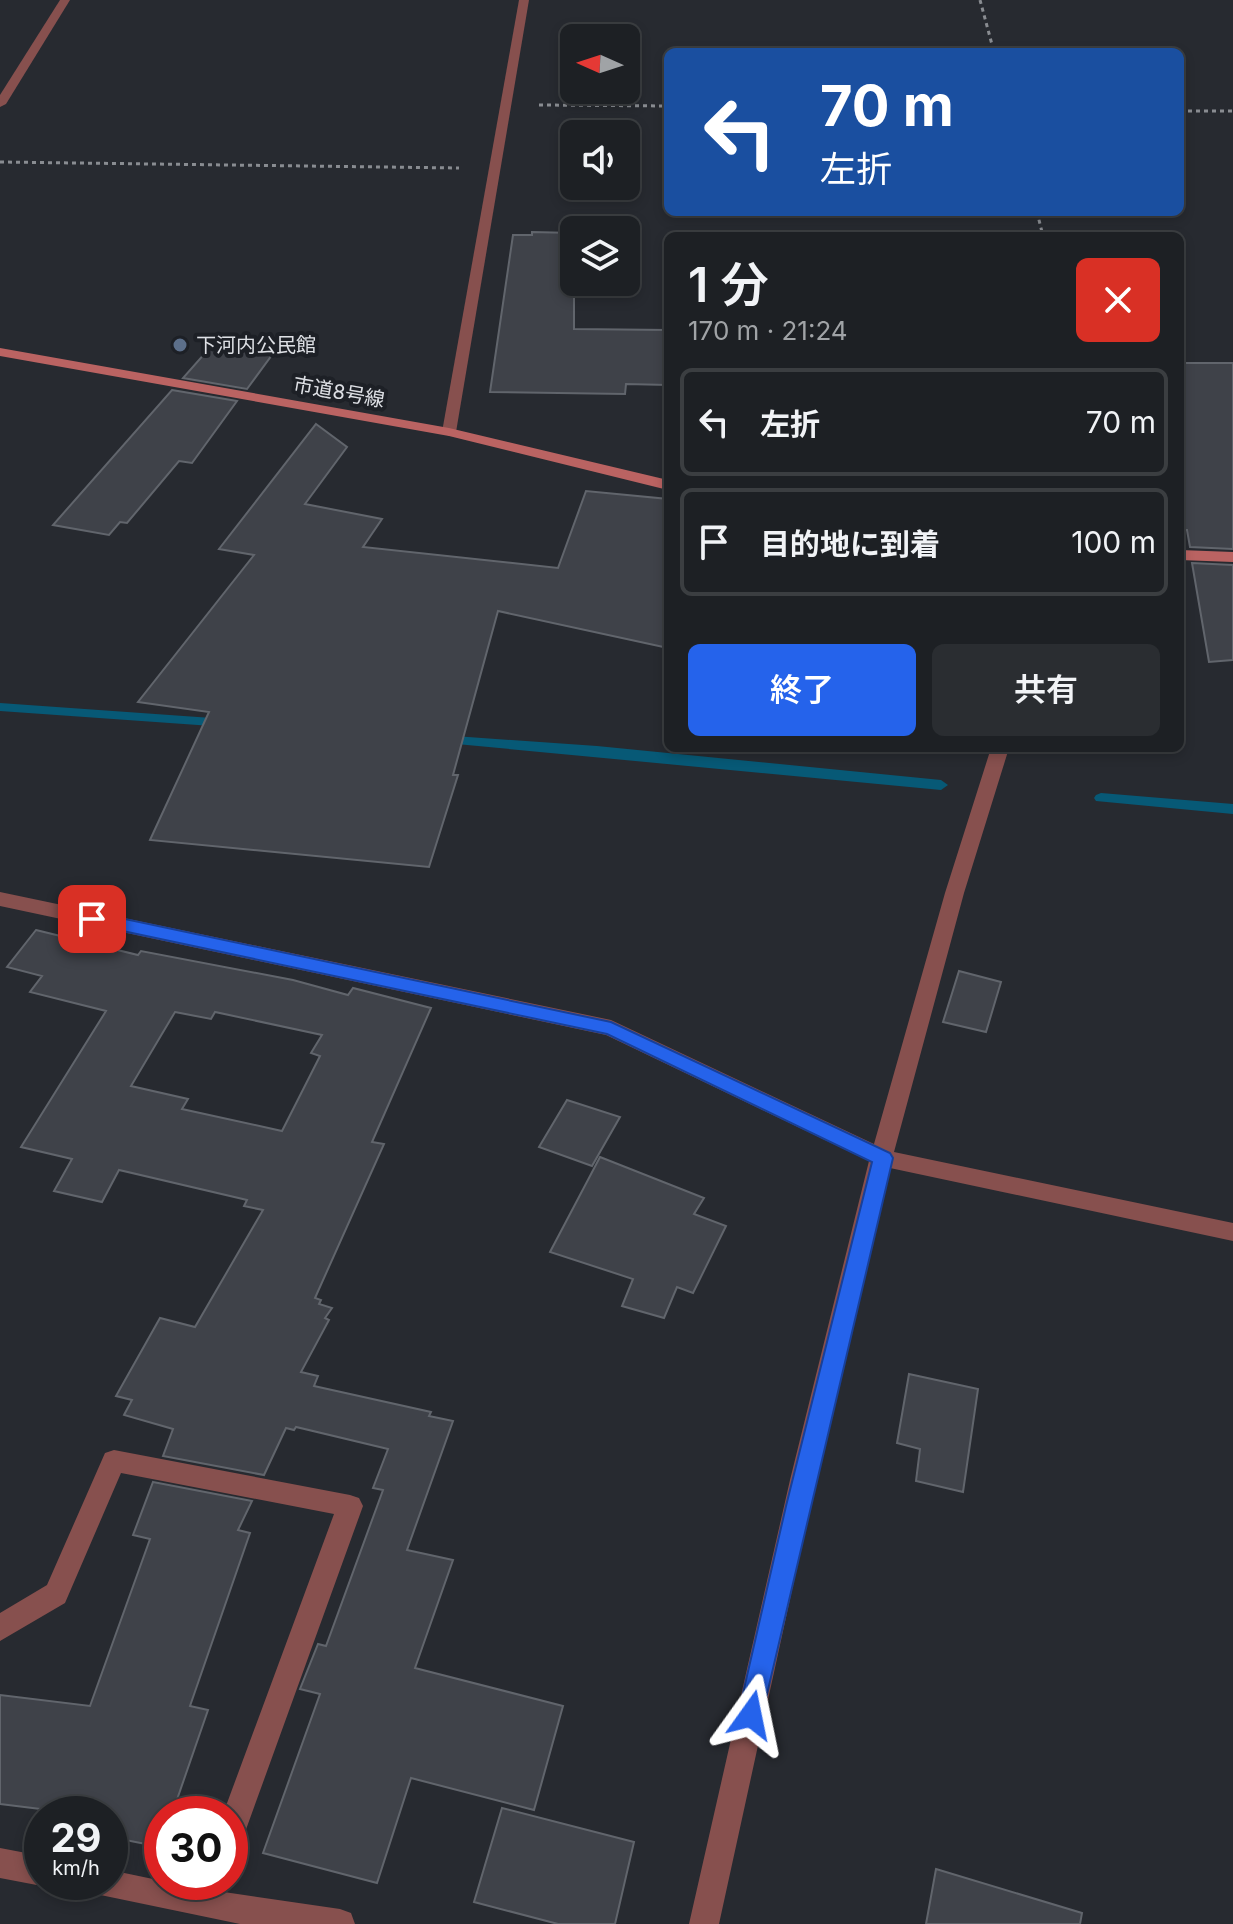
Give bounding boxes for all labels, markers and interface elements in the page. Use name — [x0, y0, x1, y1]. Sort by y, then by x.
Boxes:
north arrow — [560, 24, 640, 104]
map controls — [560, 24, 640, 296]
text: 70 m — [820, 72, 954, 140]
icon: left — [688, 80, 792, 184]
button: sound — [560, 120, 640, 200]
text: 左折 — [820, 147, 892, 191]
button: layers — [560, 216, 640, 296]
text: 1 分 — [688, 255, 768, 314]
button: close — [1076, 258, 1160, 342]
text: 170 m · 21:24 — [688, 315, 848, 346]
place label: 下河内公民館 — [196, 333, 316, 357]
marker: 下河内公民館 — [171, 336, 189, 354]
street label: 市道8号線 — [291, 372, 387, 412]
icon: left — [692, 400, 736, 444]
text: 70 m — [1086, 404, 1156, 440]
text: 左折 — [760, 406, 820, 442]
icon: arrive — [692, 520, 736, 564]
text: 100 m — [1071, 524, 1156, 560]
text: 目的地に到着 — [760, 526, 940, 562]
button: 終了 — [688, 644, 916, 736]
button: 共有 — [932, 644, 1160, 736]
pin — [58, 885, 126, 953]
icon: arrive — [70, 897, 114, 941]
position arrow — [709, 1673, 793, 1757]
speed limit sign: 30 — [144, 1796, 248, 1900]
text: 29 — [50, 1813, 102, 1862]
text: km/h — [52, 1856, 100, 1880]

